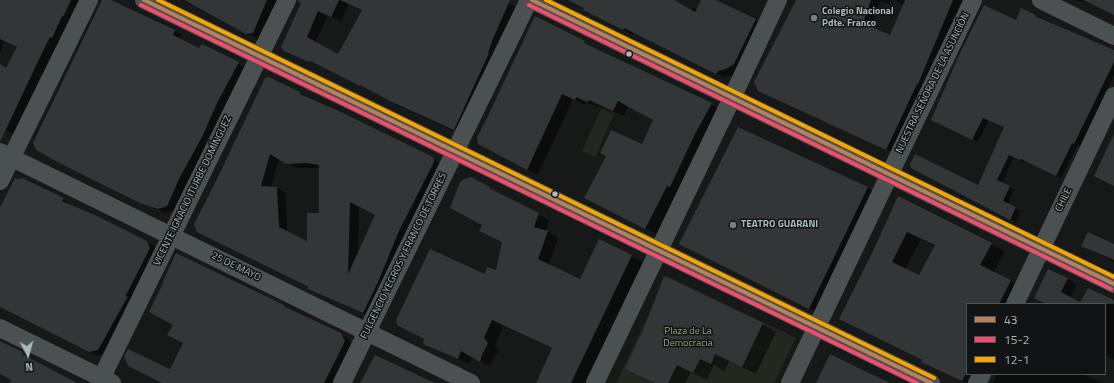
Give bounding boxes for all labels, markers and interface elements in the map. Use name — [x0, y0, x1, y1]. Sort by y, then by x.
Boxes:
place label: Colegio Nacional Pdte. Franco — [822, 6, 894, 30]
street label: NUESTRA SEÑORA DE LA ASUNCIÓN — [894, 11, 972, 155]
marker: Colegio Nacional Pdte. Franco — [809, 13, 819, 23]
unlabelled marker — [624, 49, 634, 59]
street label: VICENTE IGNACIO ITURBE DOMÍNGUEZ — [151, 114, 235, 268]
street label: FULGENCIO YEGROS Y FRANCO DE TORRES — [358, 171, 450, 341]
street label: CHILE — [1053, 186, 1075, 214]
unlabelled marker — [550, 189, 560, 199]
place label: TEATRO GUARANI — [741, 219, 818, 231]
marker: TEATRO GUARANI — [728, 220, 738, 230]
street label: 25 DE MAYO — [209, 250, 263, 284]
legend — [966, 303, 1106, 375]
text: 43 — [1004, 310, 1017, 329]
park label: Plaza de La Democracia — [663, 326, 713, 350]
text: 15-2 — [1004, 330, 1029, 349]
north arrow — [8, 335, 48, 375]
text: 12-1 — [1004, 350, 1029, 369]
text: N — [25, 359, 34, 375]

